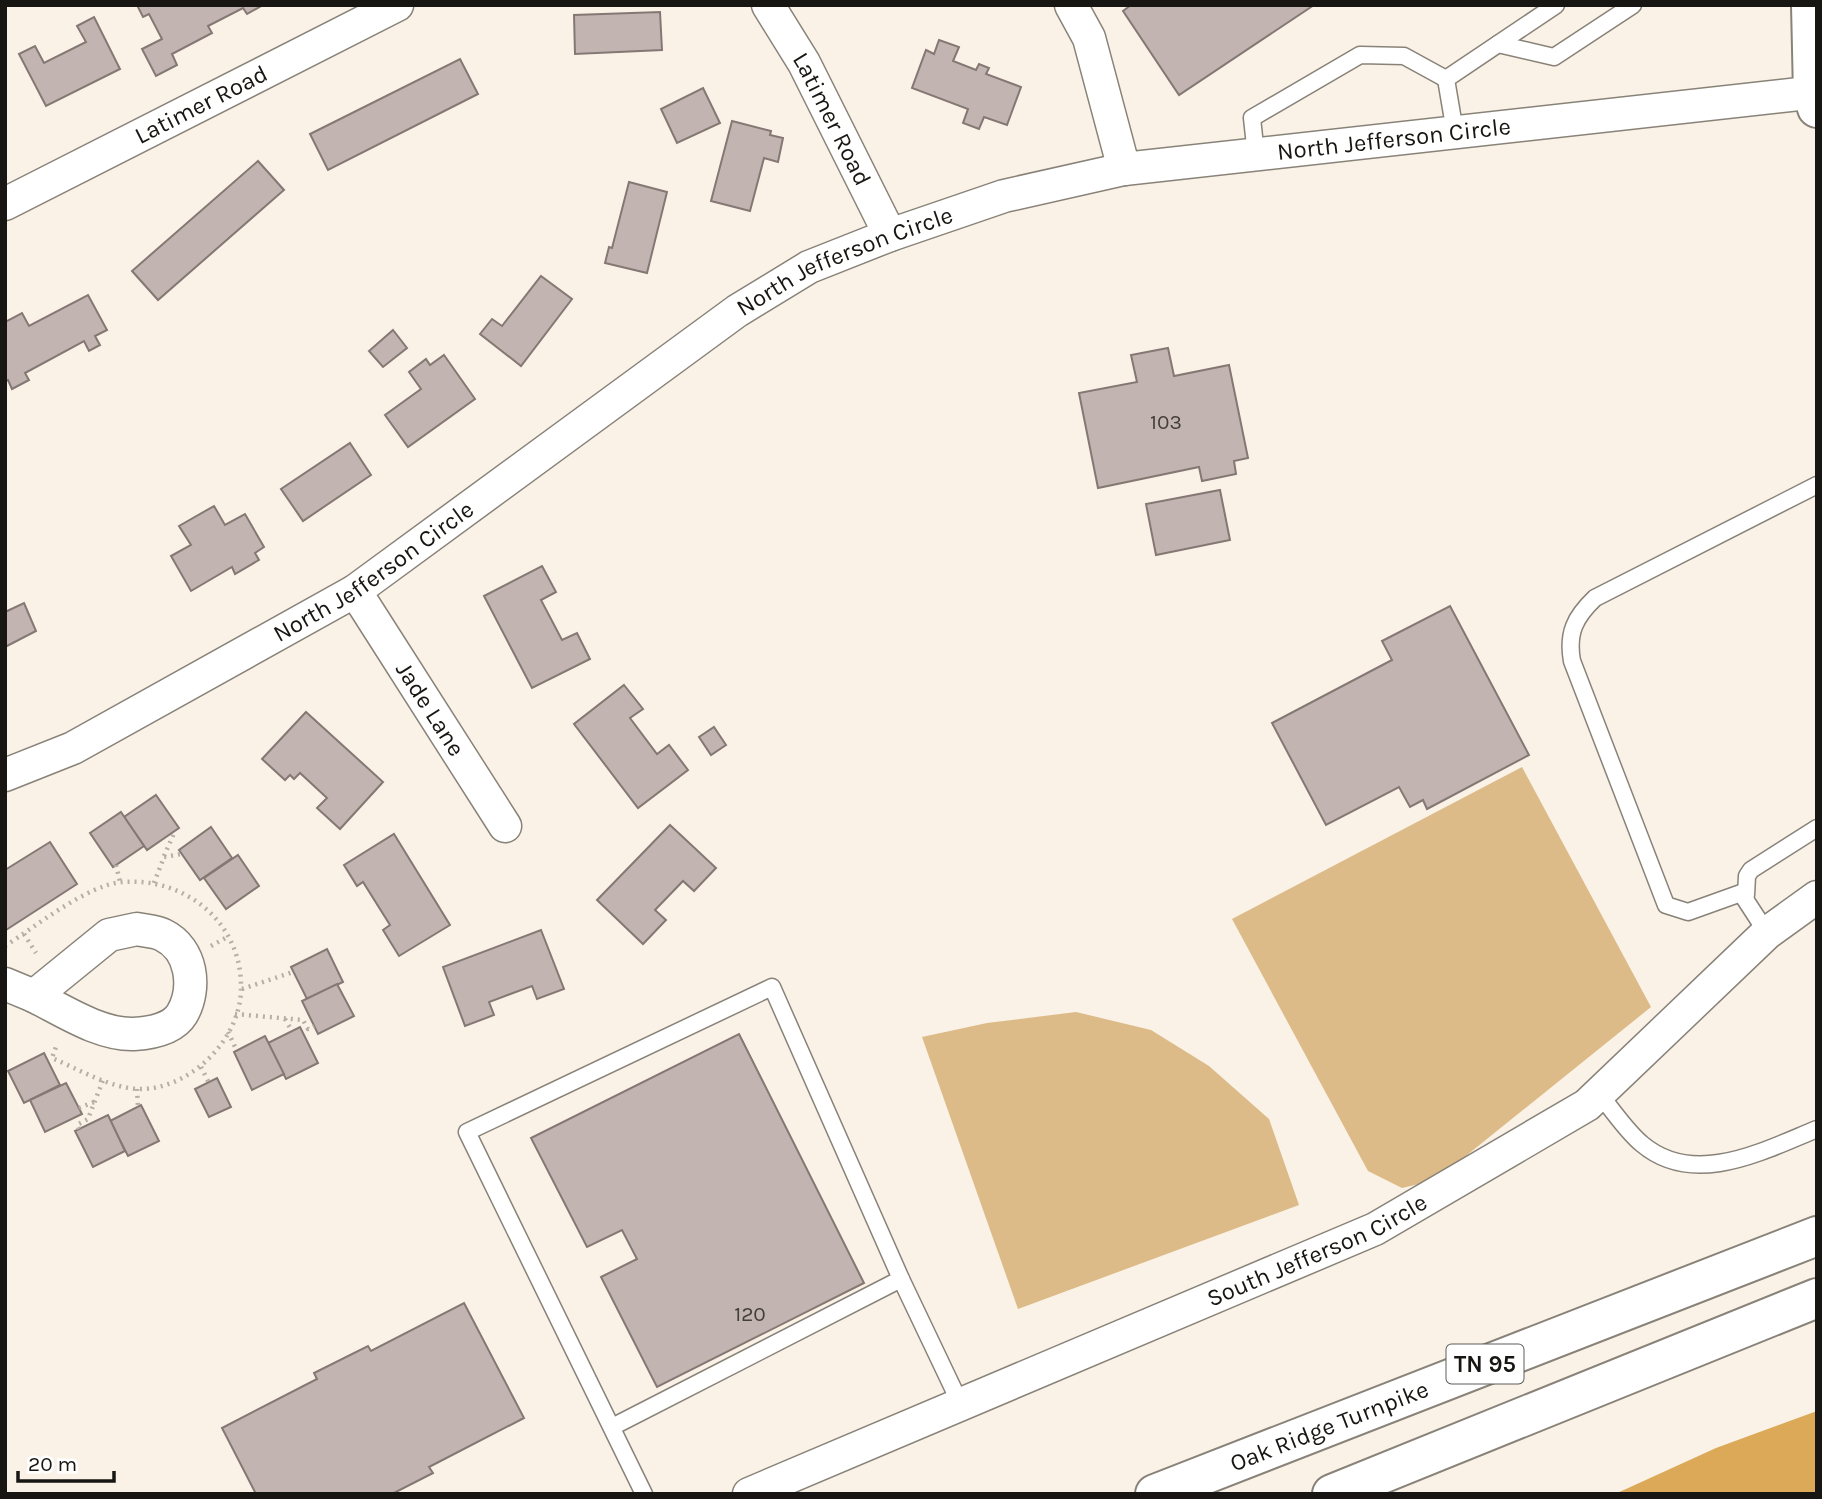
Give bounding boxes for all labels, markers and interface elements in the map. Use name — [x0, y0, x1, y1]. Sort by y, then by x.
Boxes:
street label: Latimer Road — [787, 47, 877, 190]
street label: Latimer Road — [130, 59, 272, 150]
street label: North Jefferson Circle — [1276, 112, 1512, 166]
street label: North Jefferson Circle — [731, 201, 956, 322]
house number: 103 — [1150, 410, 1182, 434]
street label: North Jefferson Circle — [268, 495, 479, 648]
street label: Jade Lane — [390, 657, 471, 761]
street label: South Jefferson Circle — [1203, 1188, 1432, 1313]
house number: 120 — [734, 1302, 766, 1326]
road number: TN 95 — [1446, 1344, 1524, 1384]
street label: Oak Ridge Turnpike — [1226, 1375, 1433, 1477]
scale bar — [18, 1440, 114, 1484]
text: 20 m — [28, 1452, 77, 1476]

